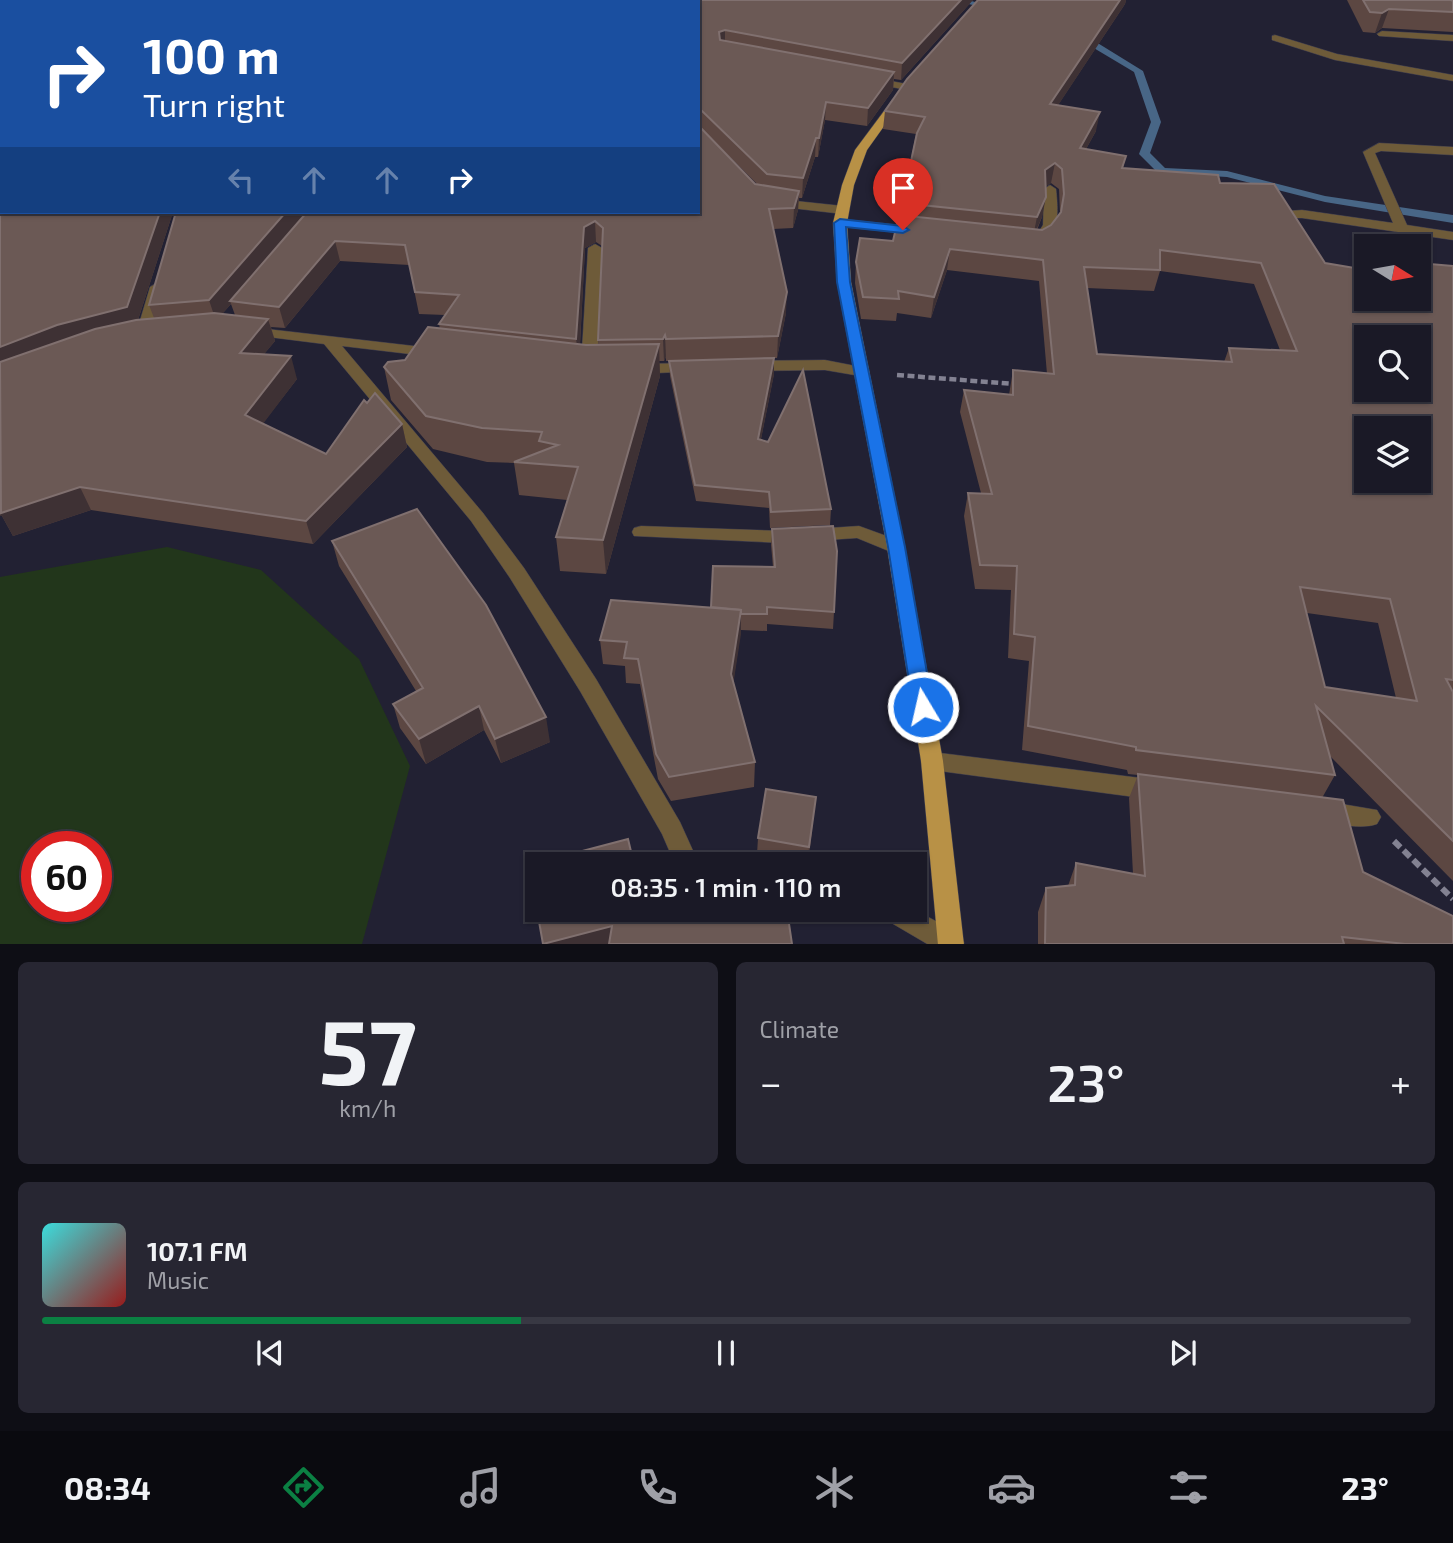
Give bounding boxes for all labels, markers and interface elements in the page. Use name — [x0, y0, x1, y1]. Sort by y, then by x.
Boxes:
text: 100 m — [143, 25, 280, 84]
icon: right — [28, 28, 119, 119]
text: Turn right — [143, 85, 285, 123]
pin — [873, 158, 933, 230]
icon: left — [222, 161, 260, 199]
icon: ahead — [295, 161, 333, 199]
icon: ahead — [368, 161, 406, 199]
icon: right — [441, 161, 479, 199]
icon: arrive — [884, 169, 922, 207]
north arrow — [1354, 234, 1432, 312]
map controls — [1354, 234, 1431, 493]
button: search — [1354, 325, 1431, 402]
button: layers — [1354, 416, 1431, 493]
position arrow — [886, 670, 960, 744]
speed limit sign: 60 — [21, 831, 112, 922]
text: 08:35 · 1 min · 110 m — [611, 871, 841, 902]
text: 57 — [319, 994, 417, 1103]
text: Climate — [760, 1015, 839, 1043]
text: 23° — [1047, 1050, 1125, 1112]
text: − — [760, 1059, 782, 1105]
text: + — [1390, 1059, 1411, 1105]
text: km/h — [339, 1094, 396, 1122]
text: 107.1 FM — [147, 1235, 248, 1266]
text: Music — [147, 1266, 209, 1294]
icon: previous — [251, 1334, 289, 1372]
icon: pause — [707, 1334, 745, 1372]
icon: next — [1164, 1334, 1202, 1372]
icon: directions — [279, 1463, 328, 1512]
icon: music — [456, 1463, 505, 1512]
icon: phone — [633, 1463, 682, 1512]
icon: climate — [810, 1463, 859, 1512]
icon: car — [987, 1463, 1036, 1512]
icon: filters — [1164, 1463, 1213, 1512]
text: 08:34 — [64, 1468, 151, 1506]
text: 23° — [1341, 1468, 1389, 1506]

